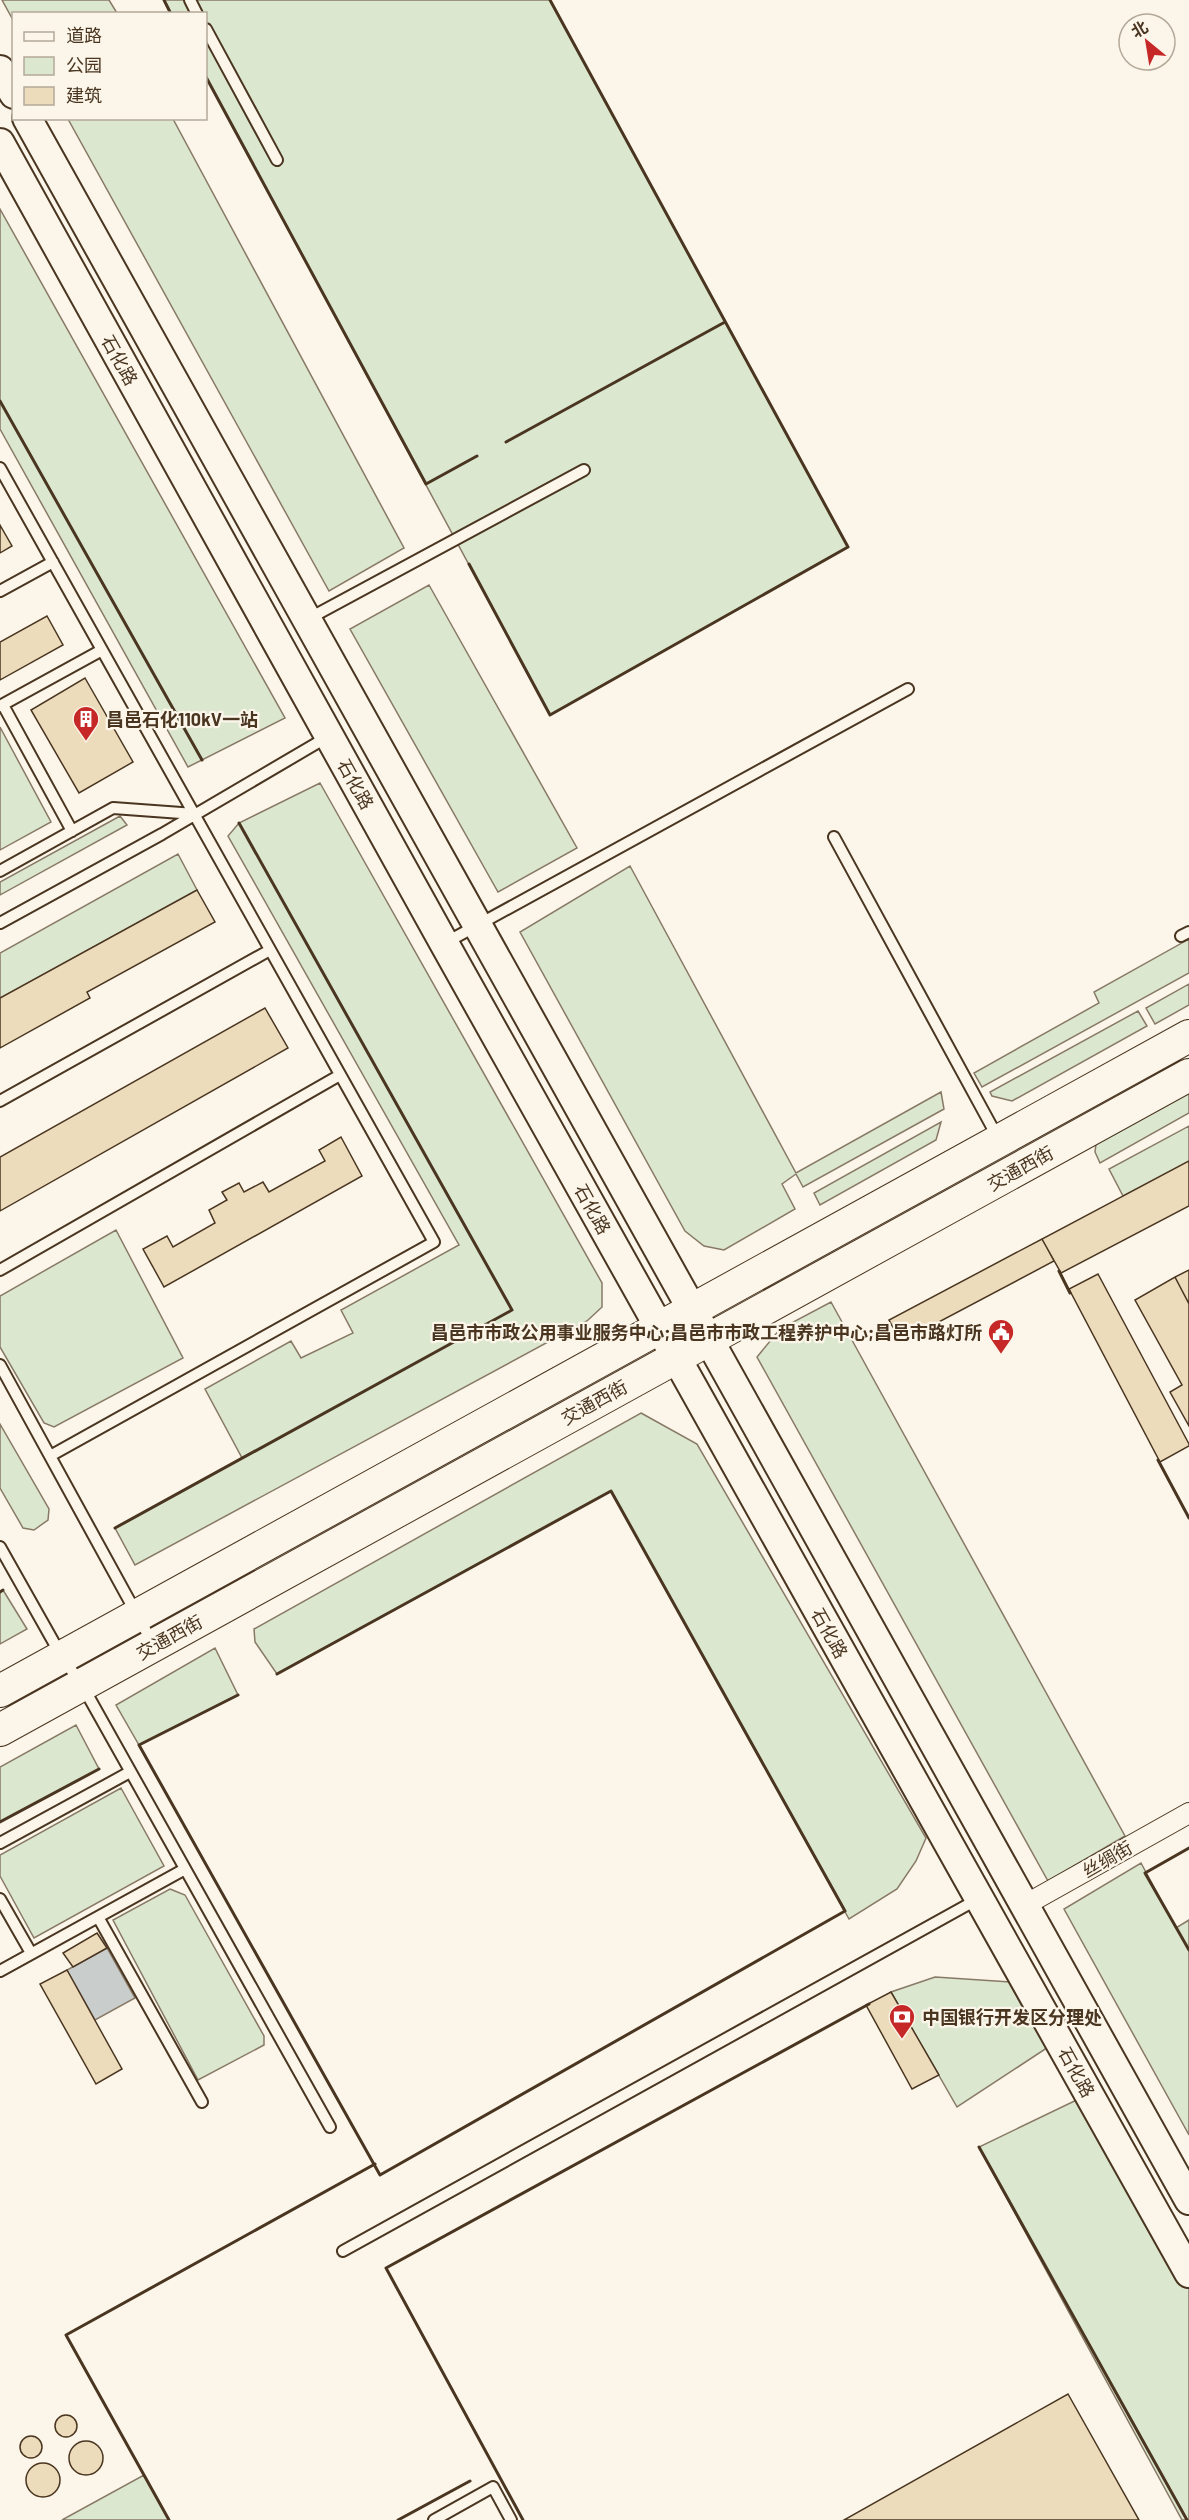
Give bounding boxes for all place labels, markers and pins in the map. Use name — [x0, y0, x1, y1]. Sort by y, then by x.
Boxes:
building icon: 昌邑石化110kV一站 — [71, 704, 101, 742]
place label: 昌邑石化110kV一站 — [106, 708, 258, 730]
public building icon: 昌邑市市政公用事业服务中心;昌邑市市政工程养护中心;昌邑市路灯所 — [986, 1317, 1016, 1355]
place label: 昌邑市市政公用事业服务中心;昌邑市市政工程养护中心;昌邑市路灯所 — [431, 1321, 982, 1343]
bank icon: 中国银行开发区分理处 — [887, 2002, 917, 2040]
place label: 中国银行开发区分理处 — [922, 2006, 1102, 2028]

